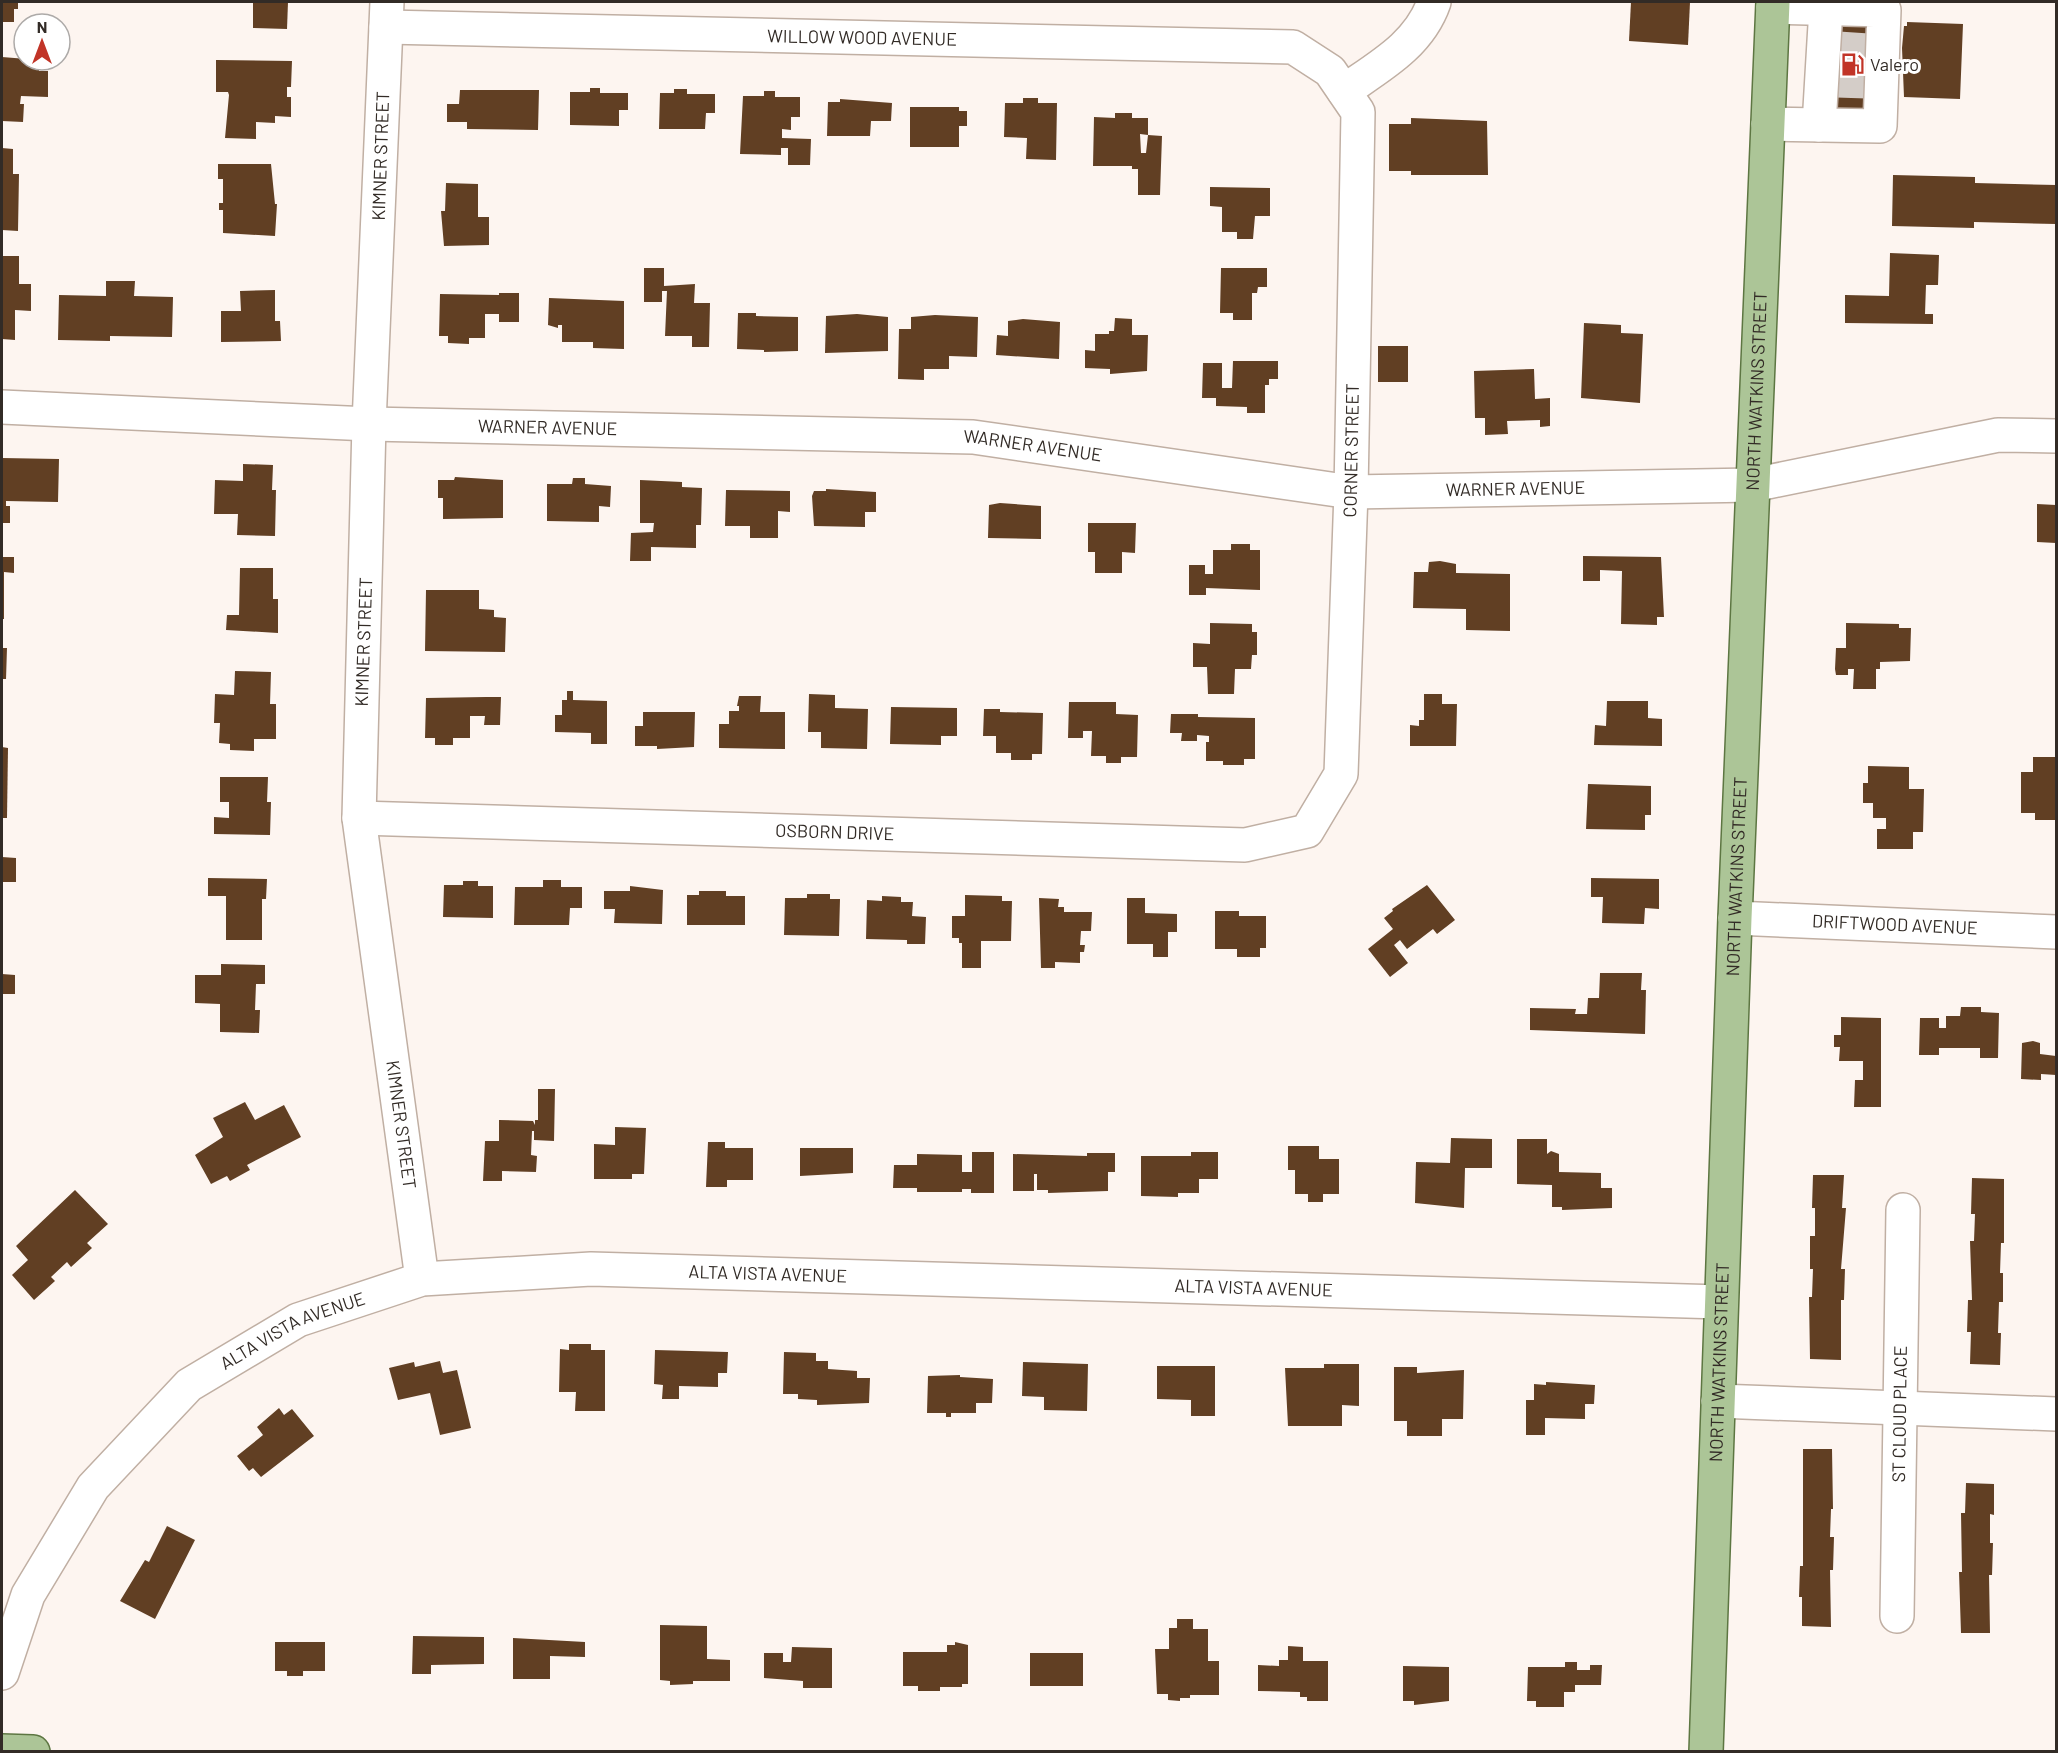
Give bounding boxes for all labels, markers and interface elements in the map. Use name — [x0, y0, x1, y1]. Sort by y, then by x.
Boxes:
north arrow — [12, 12, 72, 72]
text: N — [37, 17, 47, 36]
street label: WILLOW WOOD AVENUE — [767, 24, 957, 50]
fuel station icon: Valero — [1839, 52, 1865, 78]
place label: Valero — [1870, 53, 1919, 75]
street label: KIMNER STREET — [367, 91, 393, 221]
street label: NORTH WATKINS STREET — [1741, 291, 1771, 491]
street label: CORNER STREET — [1338, 383, 1363, 518]
street label: WARNER AVENUE — [478, 414, 618, 439]
street label: WARNER AVENUE — [963, 425, 1104, 466]
street label: WARNER AVENUE — [1445, 476, 1585, 500]
street label: KIMNER STREET — [350, 577, 376, 707]
street label: NORTH WATKINS STREET — [1721, 776, 1751, 977]
street label: OSBORN DRIVE — [775, 819, 895, 844]
street label: DRIFTWOOD AVENUE — [1812, 909, 1978, 939]
street label: KIMNER STREET — [382, 1059, 422, 1190]
street label: ALTA VISTA AVENUE — [688, 1260, 847, 1286]
street label: NORTH WATKINS STREET — [1704, 1262, 1733, 1462]
street label: ALTA VISTA AVENUE — [1174, 1274, 1333, 1301]
street label: ALTA VISTA AVENUE — [216, 1287, 368, 1374]
street label: ST CLOUD PLACE — [1887, 1345, 1911, 1483]

